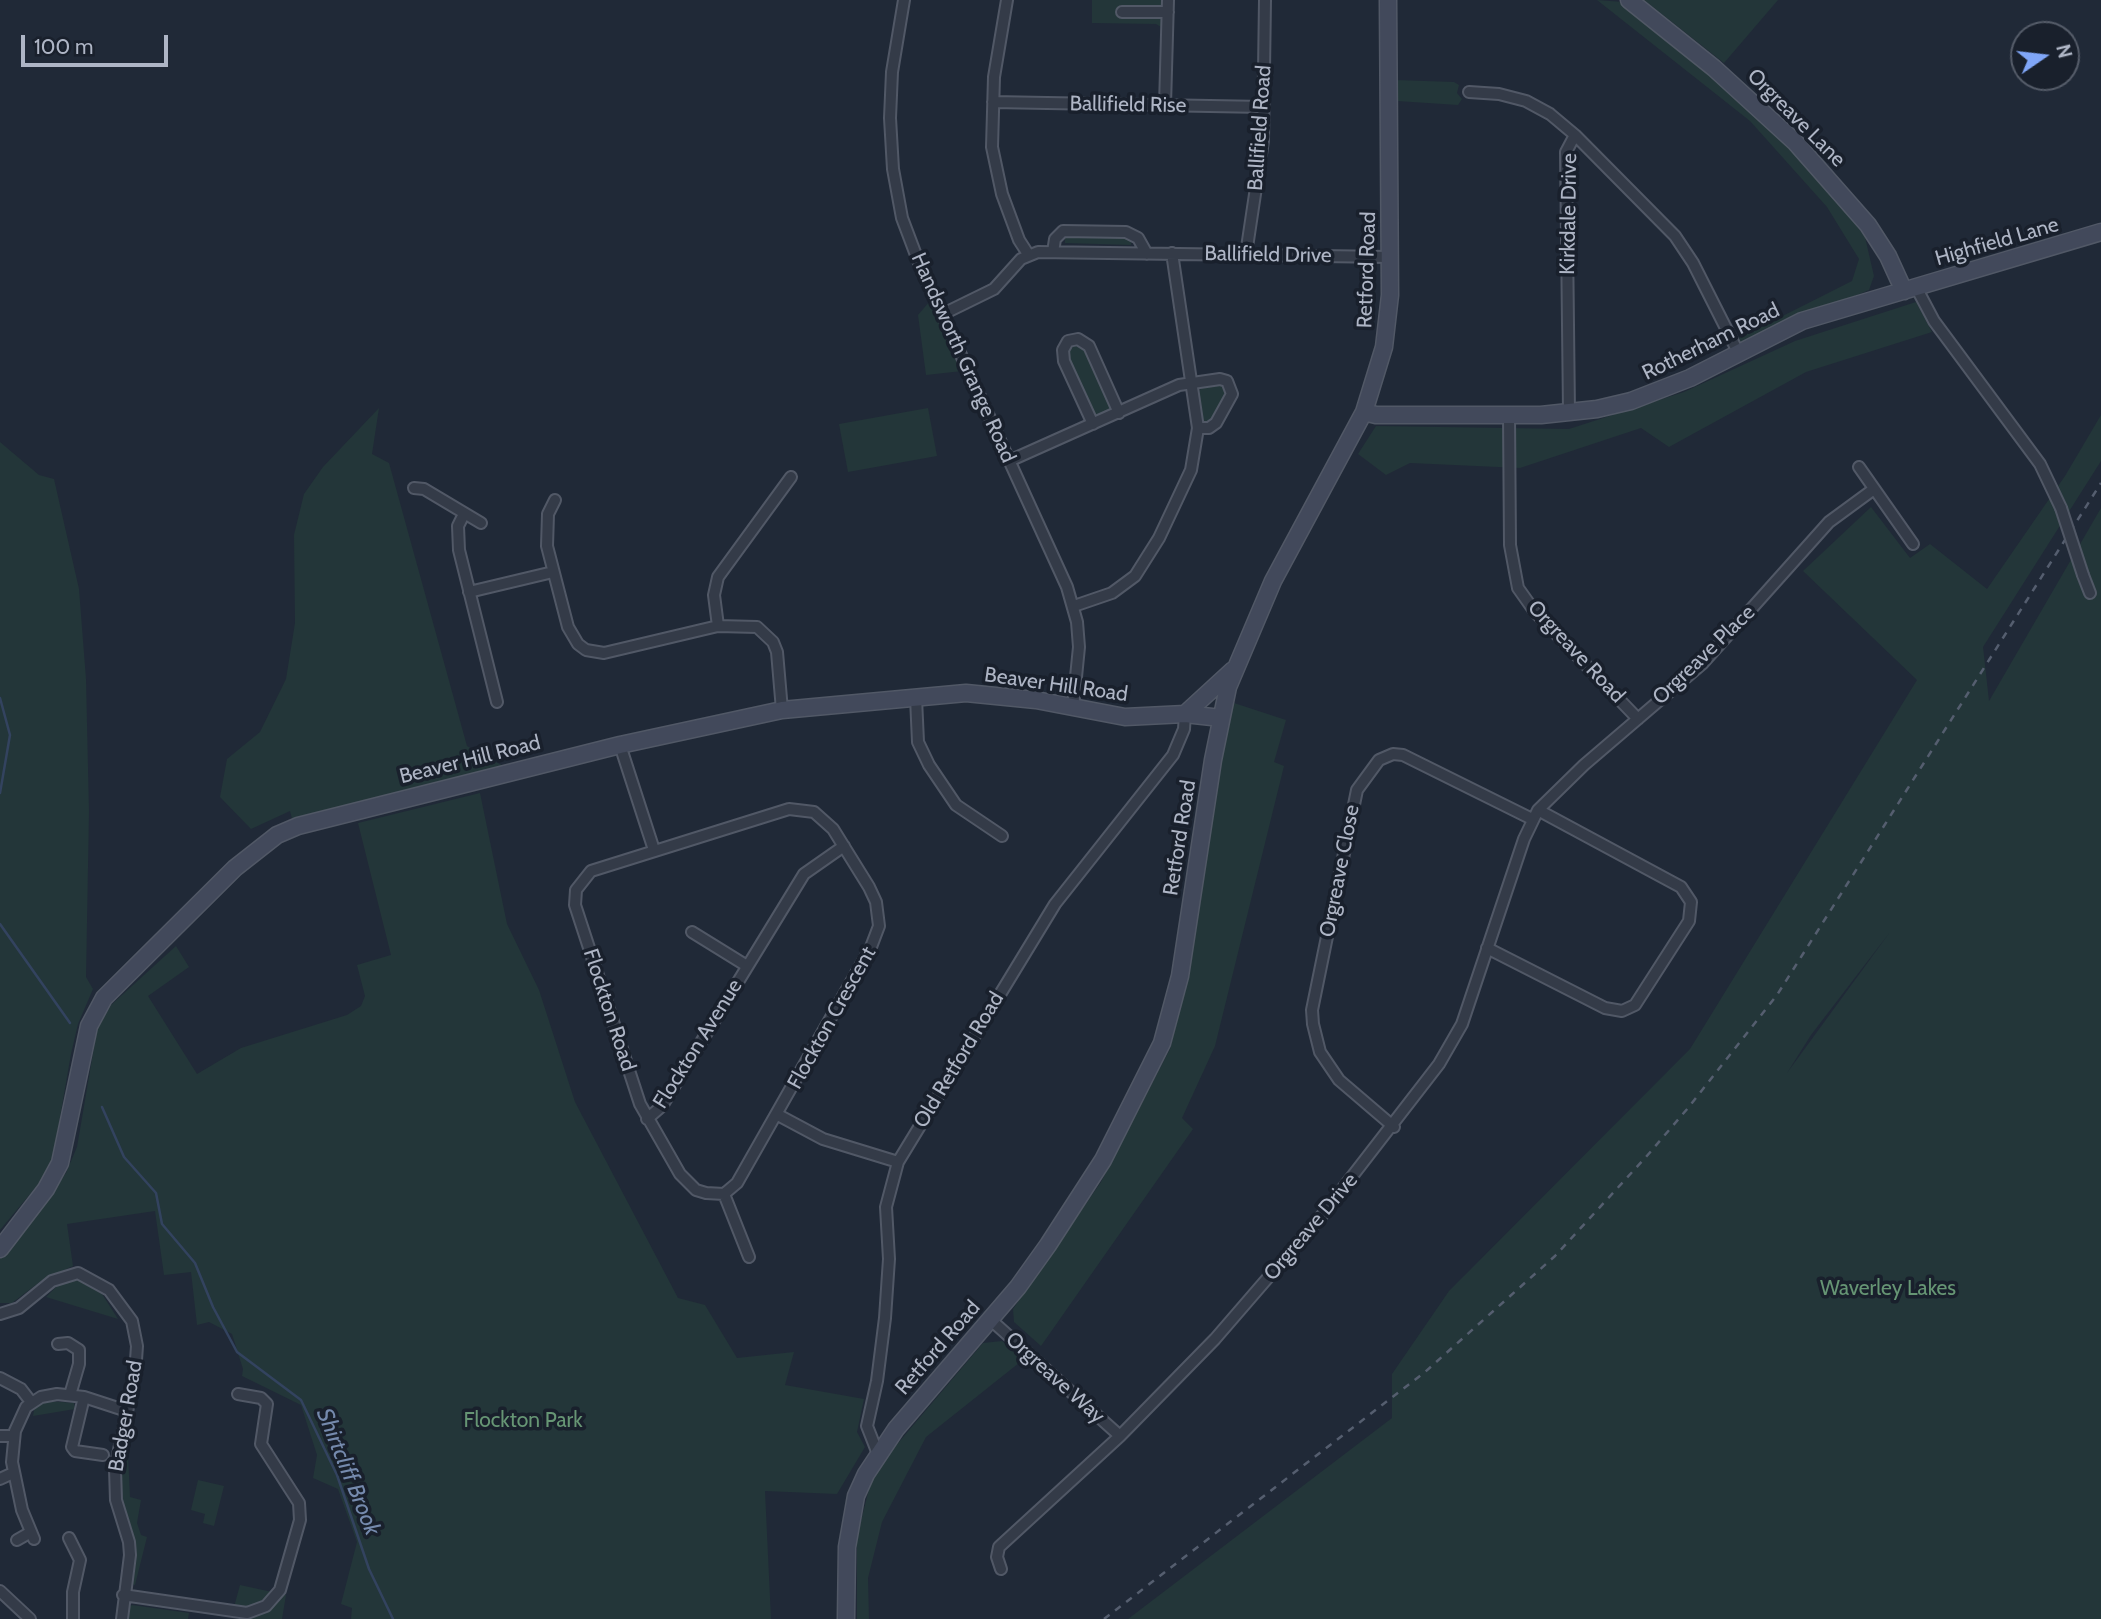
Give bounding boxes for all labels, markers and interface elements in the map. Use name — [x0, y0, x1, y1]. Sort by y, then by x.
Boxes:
scale bar — [24, 21, 172, 65]
north arrow — [2010, 21, 2080, 91]
text: 100 m — [34, 34, 93, 59]
text: N — [2051, 42, 2077, 61]
street label: Ballifield Road — [1243, 64, 1277, 192]
street label: Orgreave Lane — [1742, 64, 1850, 172]
street label: Ballifield Rise — [1069, 91, 1187, 119]
street label: Kirkdale Drive — [1555, 153, 1583, 275]
street label: Retford Road — [1352, 211, 1382, 329]
street label: Highfield Lane — [1932, 212, 2062, 272]
street label: Ballifield Drive — [1204, 241, 1332, 269]
street label: Handsworth Grange Road — [905, 249, 1021, 467]
street label: Rotherham Road — [1638, 298, 1784, 386]
street label: Orgreave Road — [1522, 596, 1630, 708]
street label: Orgreave Place — [1648, 600, 1760, 710]
street label: Beaver Hill Road — [983, 662, 1129, 708]
street label: Beaver Hill Road — [397, 730, 543, 790]
street label: Retford Road — [1158, 778, 1202, 898]
street label: Orgreave Close — [1315, 803, 1365, 939]
street label: Flockton Crescent — [783, 942, 881, 1094]
street label: Flockton Road — [577, 946, 641, 1074]
street label: Flockton Avenue — [648, 975, 748, 1113]
street label: Old Retford Road — [909, 988, 1009, 1132]
street label: Orgreave Drive — [1259, 1168, 1363, 1286]
park label: Waverley Lakes — [1820, 1276, 1956, 1302]
street label: Retford Road — [890, 1296, 986, 1400]
street label: Orgreave Way — [1000, 1327, 1110, 1429]
street label: Badger Road — [104, 1358, 148, 1474]
water label: Shirtcliff Brook — [310, 1404, 386, 1540]
park label: Flockton Park — [463, 1408, 583, 1434]

